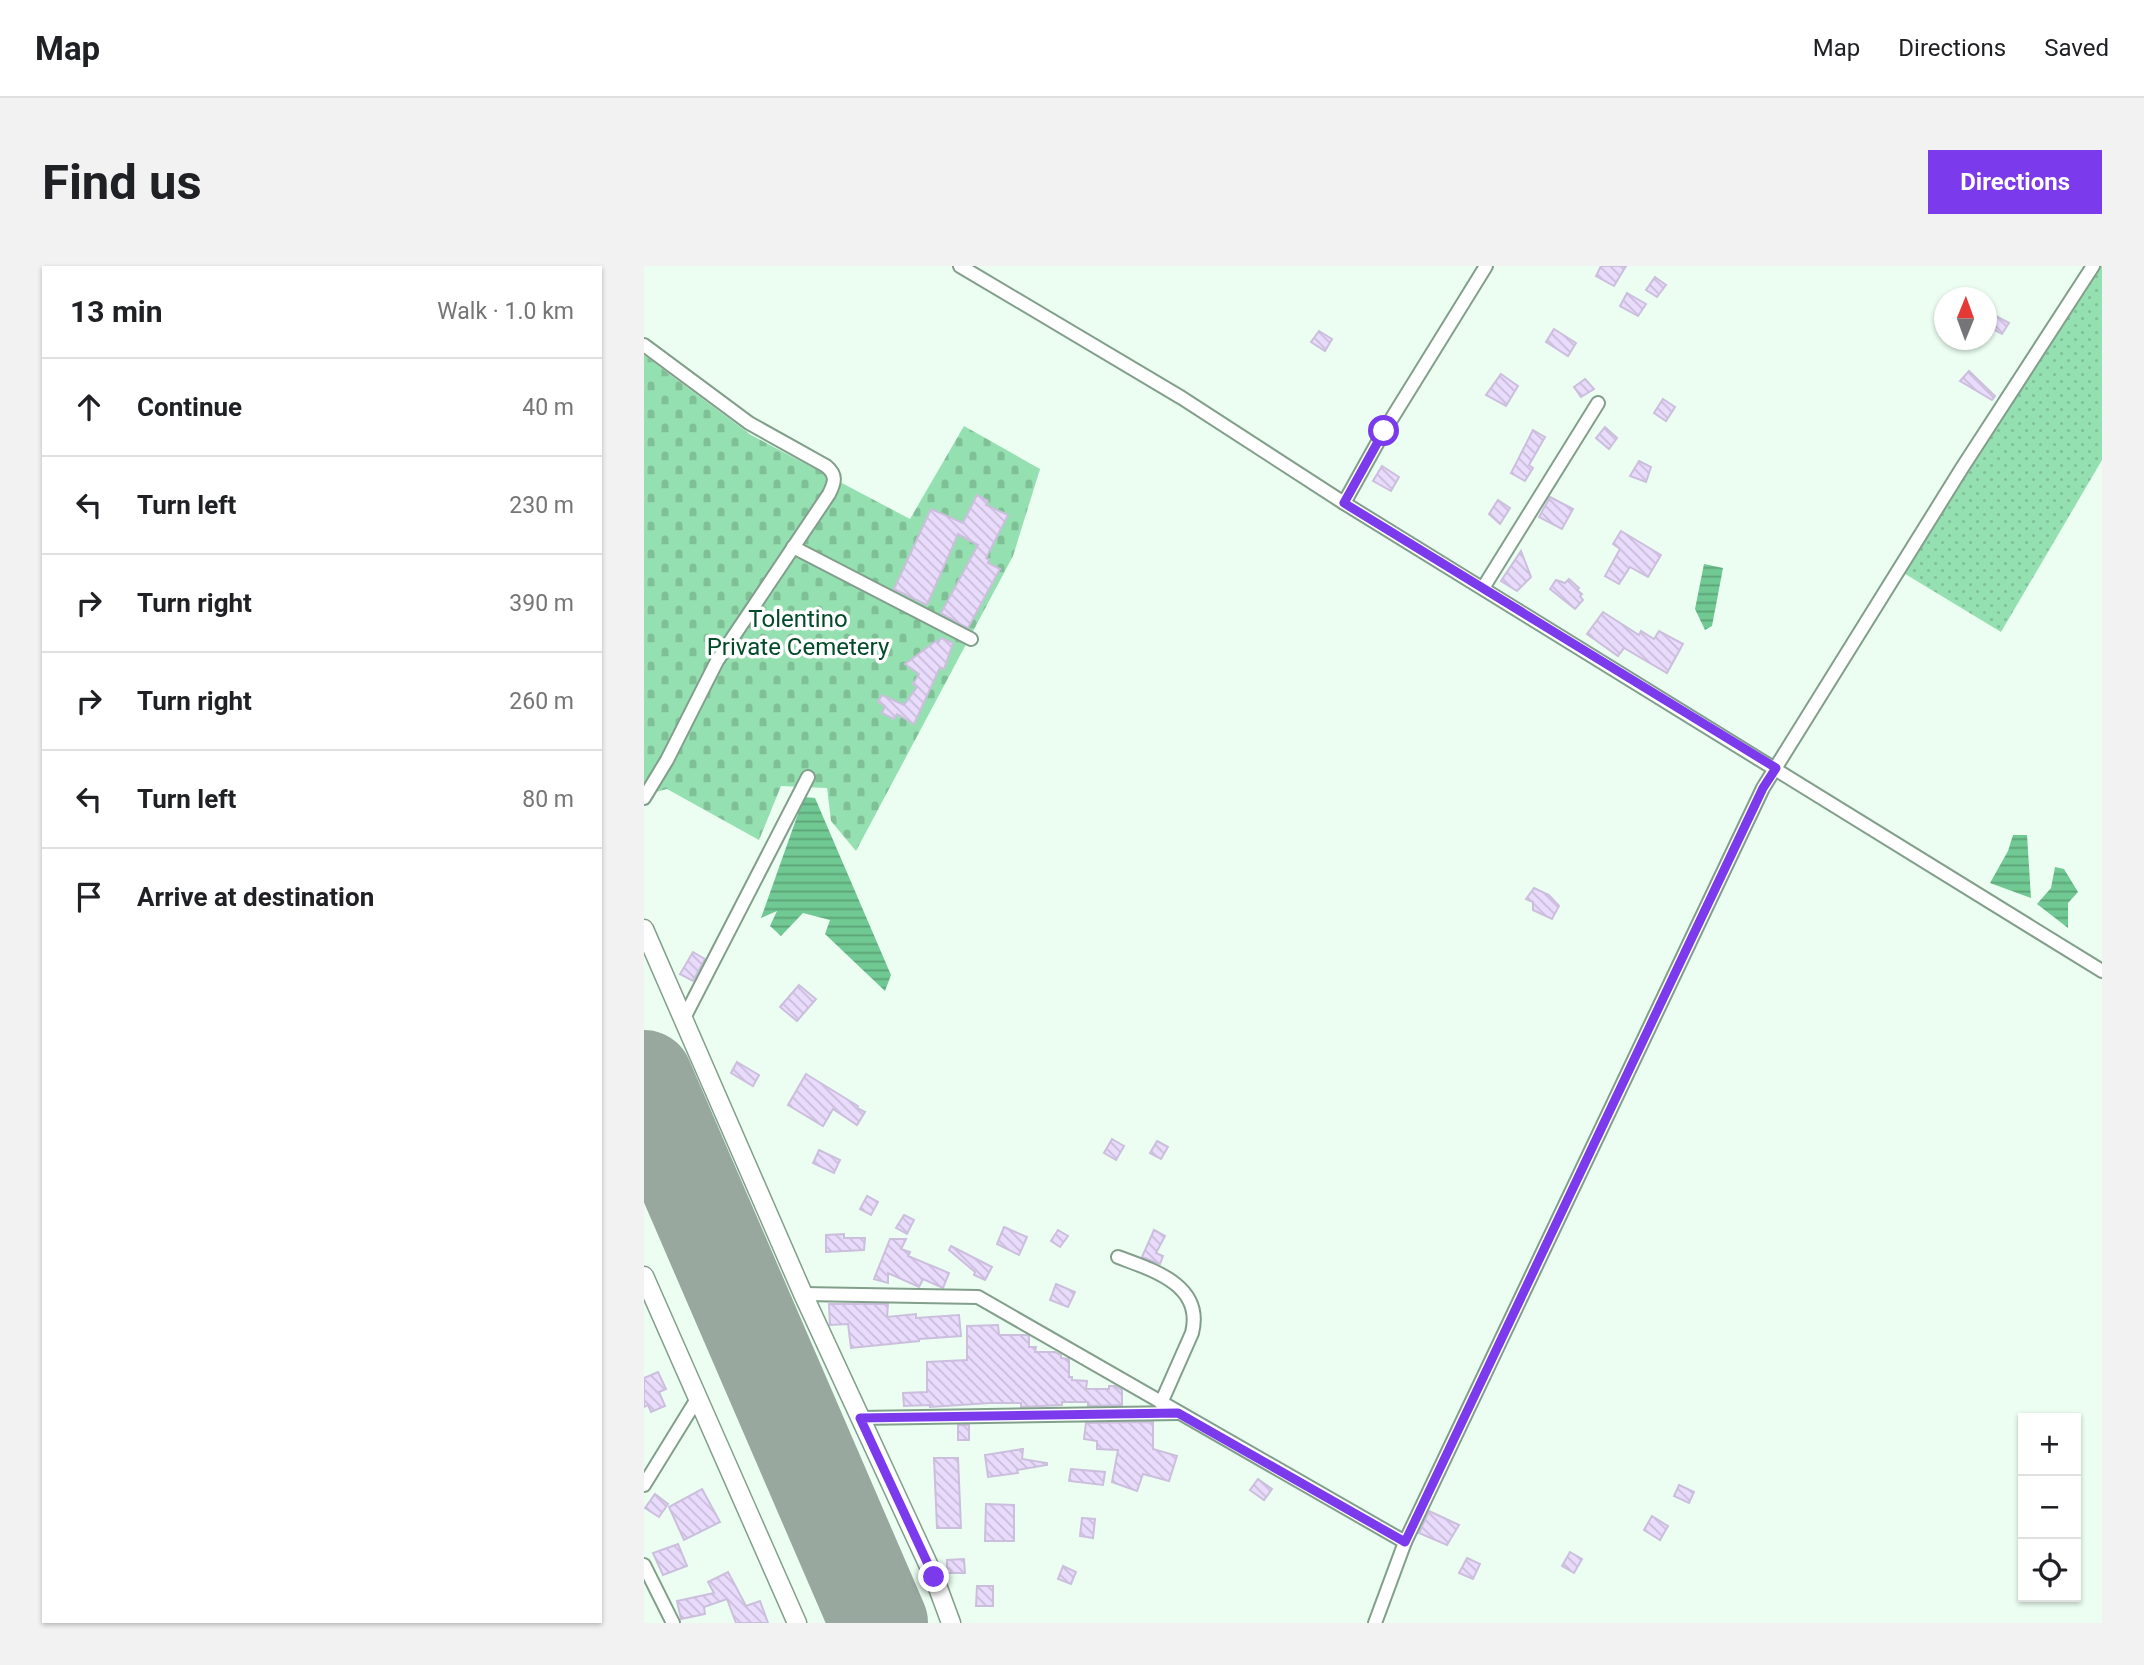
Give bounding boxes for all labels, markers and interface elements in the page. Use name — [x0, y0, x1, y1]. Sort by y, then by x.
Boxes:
text: Map — [35, 29, 100, 68]
text: Map — [1813, 34, 1860, 62]
text: Directions — [1898, 34, 2006, 62]
text: Saved — [2044, 34, 2109, 62]
button: Directions — [1928, 150, 2102, 214]
text: Find us — [42, 154, 202, 211]
north arrow — [1934, 287, 1997, 350]
text: 13 min — [70, 294, 163, 329]
text: Walk · 1.0 km — [437, 298, 574, 325]
icon: ahead — [70, 388, 108, 426]
text: Continue — [137, 392, 242, 422]
text: 40 m — [522, 394, 574, 421]
route start — [1368, 415, 1399, 446]
icon: left — [70, 486, 108, 524]
text: Turn left — [137, 490, 236, 520]
text: 230 m — [509, 492, 574, 519]
icon: right — [70, 584, 108, 622]
text: Turn right — [137, 588, 252, 618]
text: 390 m — [509, 590, 574, 617]
park label: Tolentino Private Cemetery — [707, 605, 890, 661]
icon: right — [70, 682, 108, 720]
text: Turn right — [137, 686, 252, 716]
text: 260 m — [509, 688, 574, 715]
icon: left — [70, 780, 108, 818]
text: Turn left — [137, 784, 236, 814]
text: 80 m — [522, 786, 574, 813]
icon: arrive — [70, 878, 108, 916]
text: Arrive at destination — [137, 882, 374, 912]
map controls — [2018, 1413, 2081, 1602]
button: + — [2018, 1413, 2081, 1476]
button: − — [2018, 1476, 2081, 1539]
button: locate — [2018, 1539, 2081, 1602]
route end — [918, 1561, 949, 1592]

